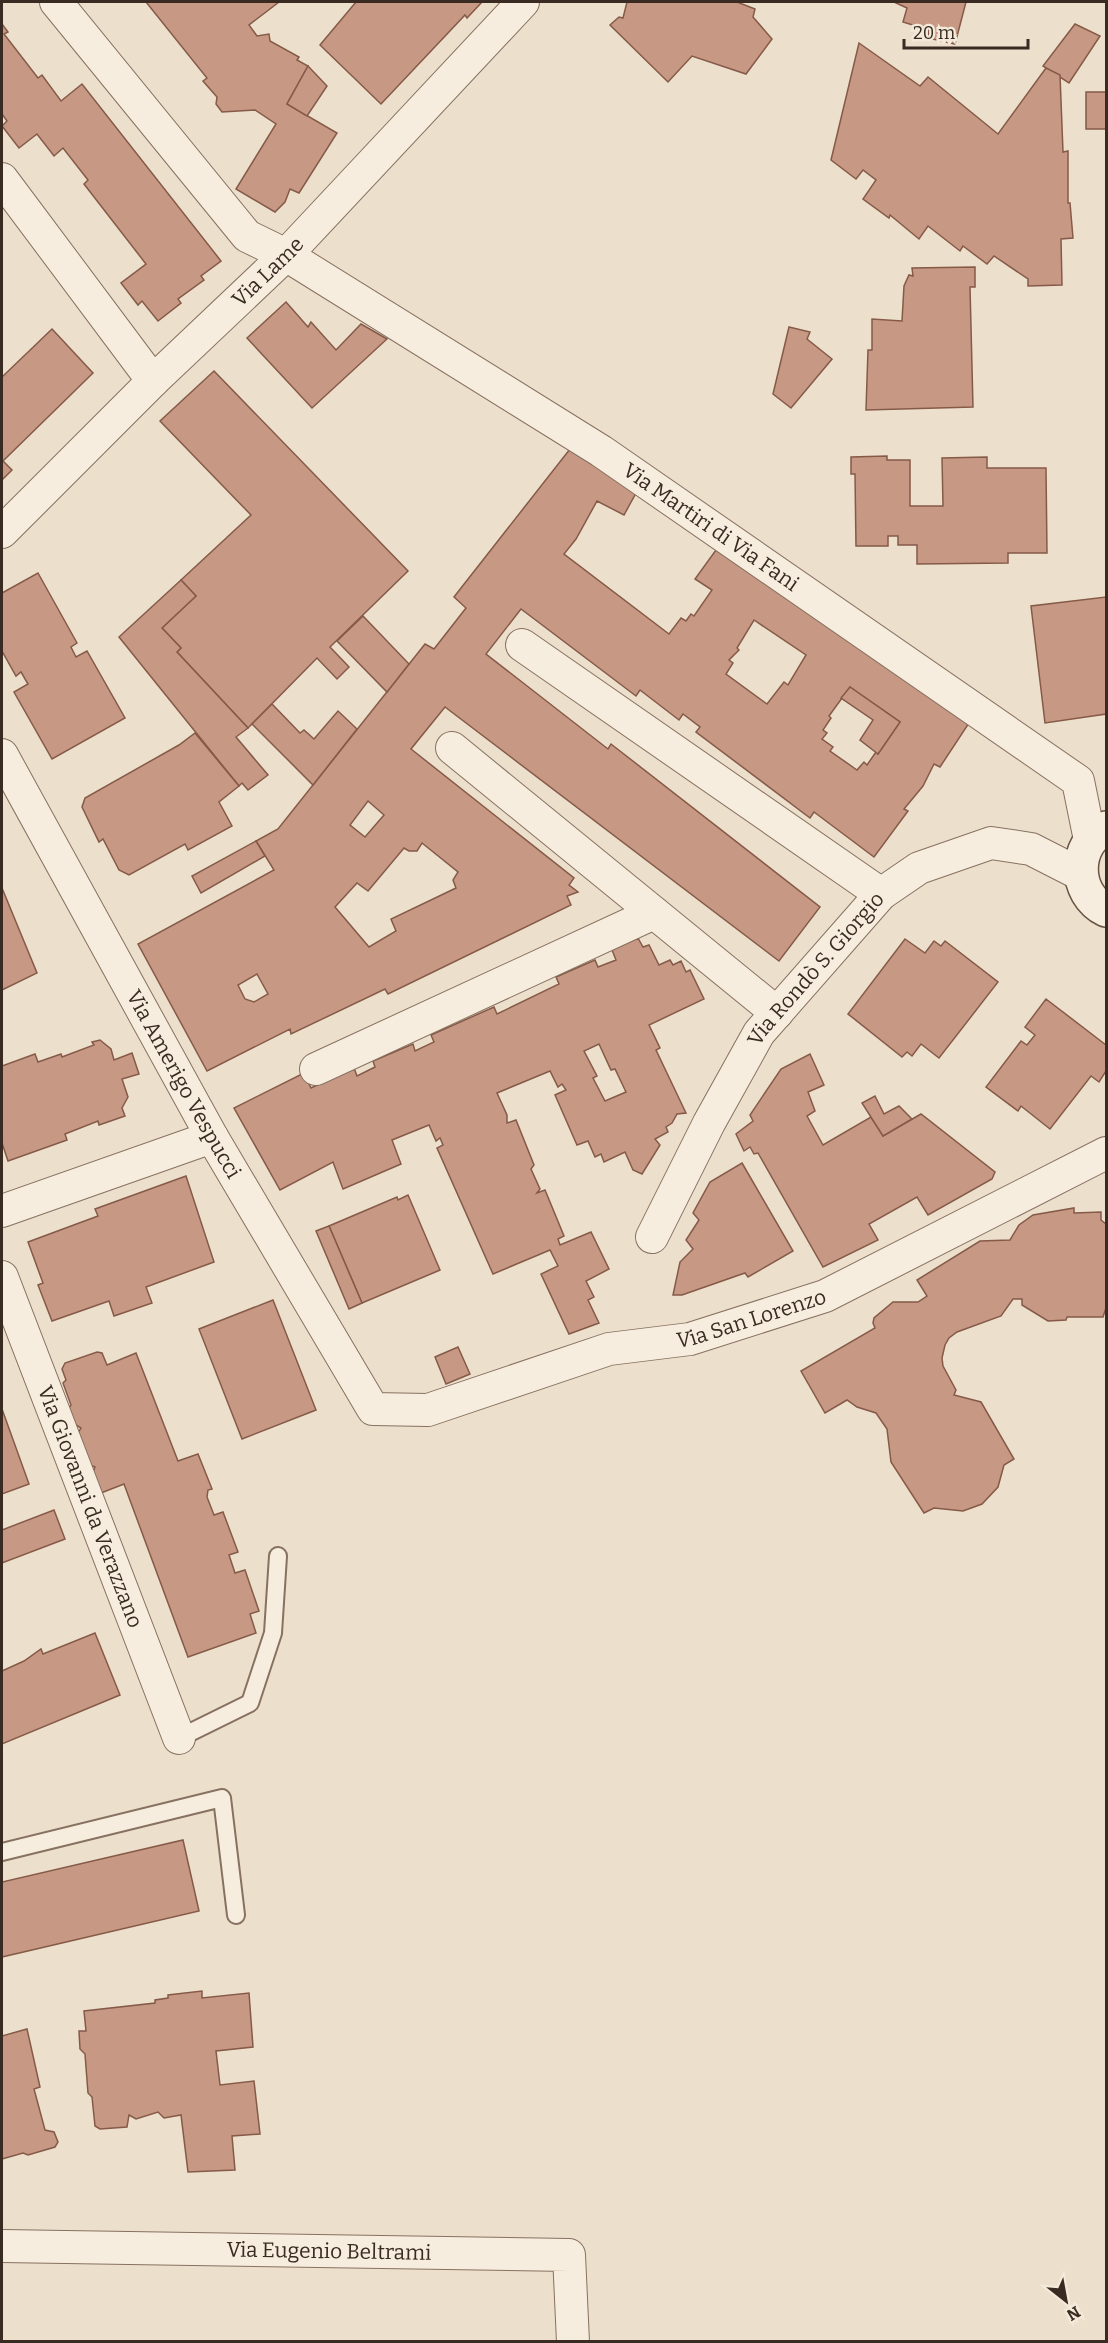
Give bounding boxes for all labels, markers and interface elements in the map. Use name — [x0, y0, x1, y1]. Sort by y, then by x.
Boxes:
scale bar — [904, 12, 1028, 50]
text: 20 m — [913, 22, 955, 44]
street label: Via Lame — [227, 231, 309, 312]
street label: Via Martiri di Via Fani — [618, 457, 804, 597]
street label: Via Rondò S. Giorgio — [742, 887, 890, 1050]
street label: Via Amerigo Vespucci — [121, 985, 247, 1183]
street label: Via San Lorenzo — [675, 1283, 829, 1354]
street label: Via Giovanni da Verazzano — [32, 1382, 148, 1632]
street label: Via Eugenio Beltrami — [226, 2237, 432, 2266]
north arrow — [1036, 2271, 1096, 2331]
text: N — [1063, 2302, 1084, 2325]

